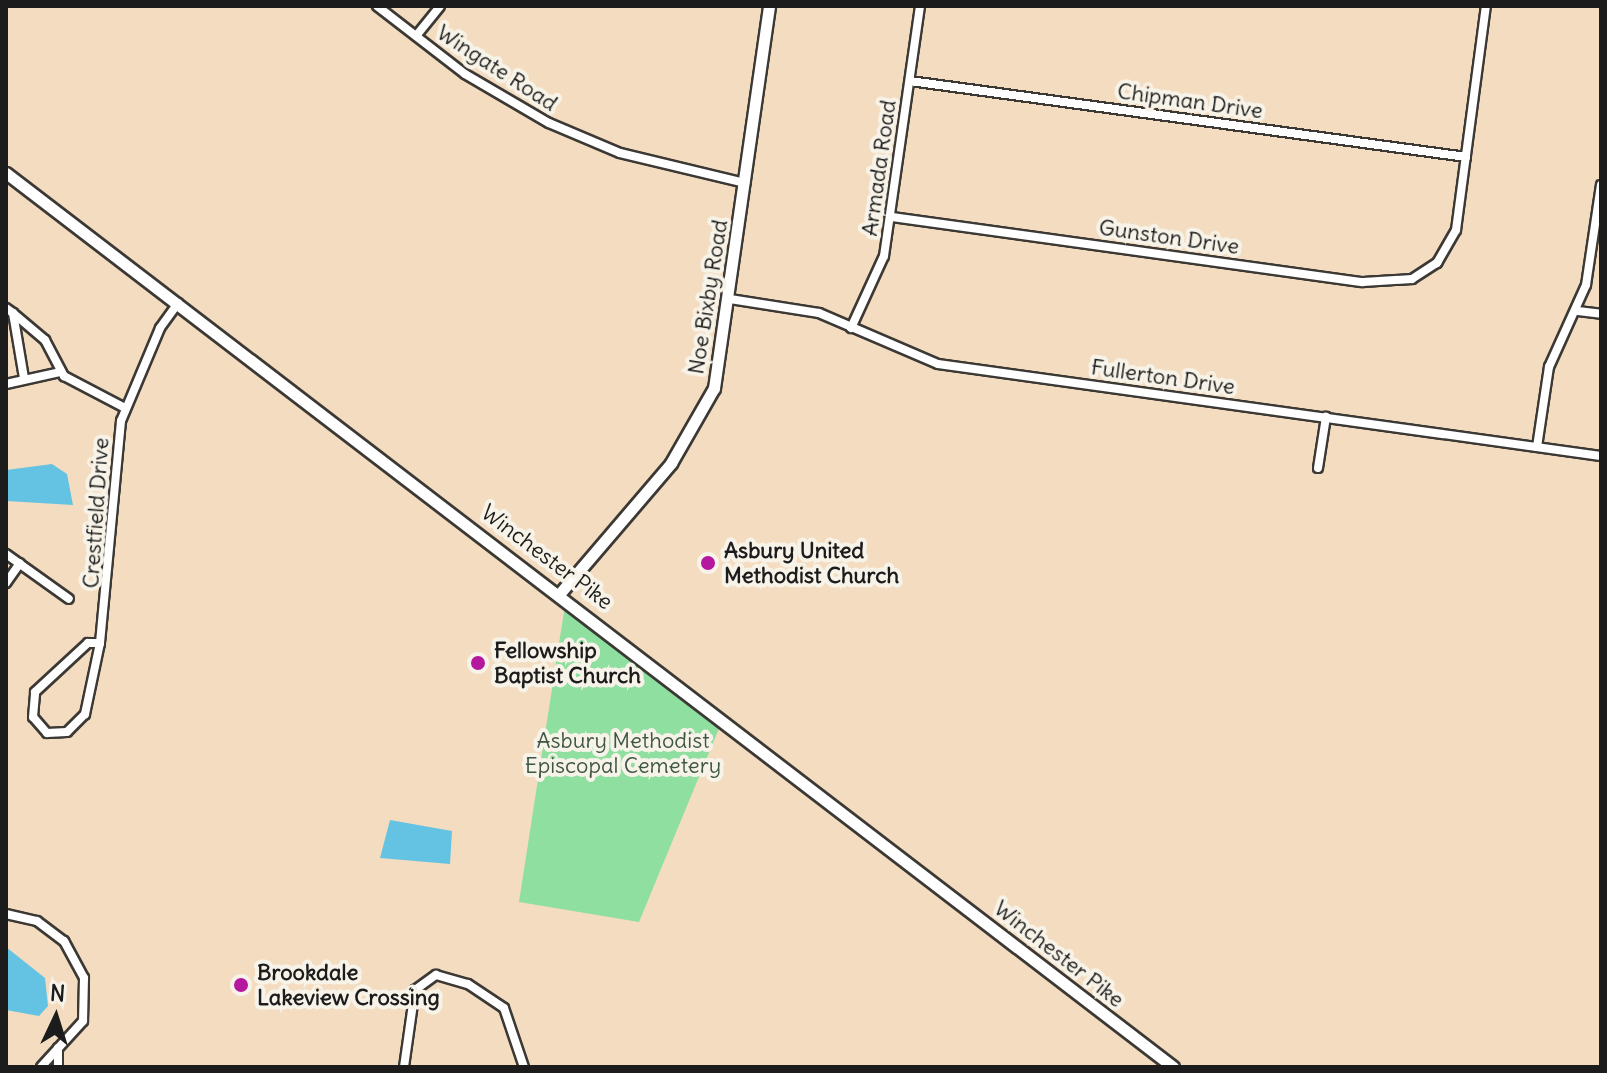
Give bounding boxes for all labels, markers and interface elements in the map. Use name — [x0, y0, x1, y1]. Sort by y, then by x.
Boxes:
street label: Wingate Road — [432, 19, 562, 117]
street label: Chipman Drive — [1116, 78, 1264, 124]
street label: Armada Road — [856, 98, 902, 238]
street label: Gunston Drive — [1097, 214, 1241, 260]
street label: Noe Bixby Road — [683, 218, 733, 376]
street label: Fullerton Drive — [1089, 354, 1237, 400]
street label: Crestfield Drive — [78, 437, 114, 589]
street label: Winchester Pike — [476, 499, 618, 615]
place label: Asbury United Methodist Church — [724, 537, 899, 588]
marker: Asbury United Methodist Church — [699, 554, 717, 572]
place label: Fellowship Baptist Church — [494, 637, 641, 688]
marker: Fellowship Baptist Church — [469, 654, 487, 672]
park label: Asbury Methodist Episcopal Cemetery — [525, 727, 721, 778]
street label: Winchester Pike — [989, 895, 1129, 1013]
place label: Brookdale Lakeview Crossing — [257, 959, 440, 1010]
marker: Brookdale Lakeview Crossing — [232, 976, 250, 994]
north arrow — [16, 977, 96, 1057]
text: N — [49, 979, 66, 1008]

